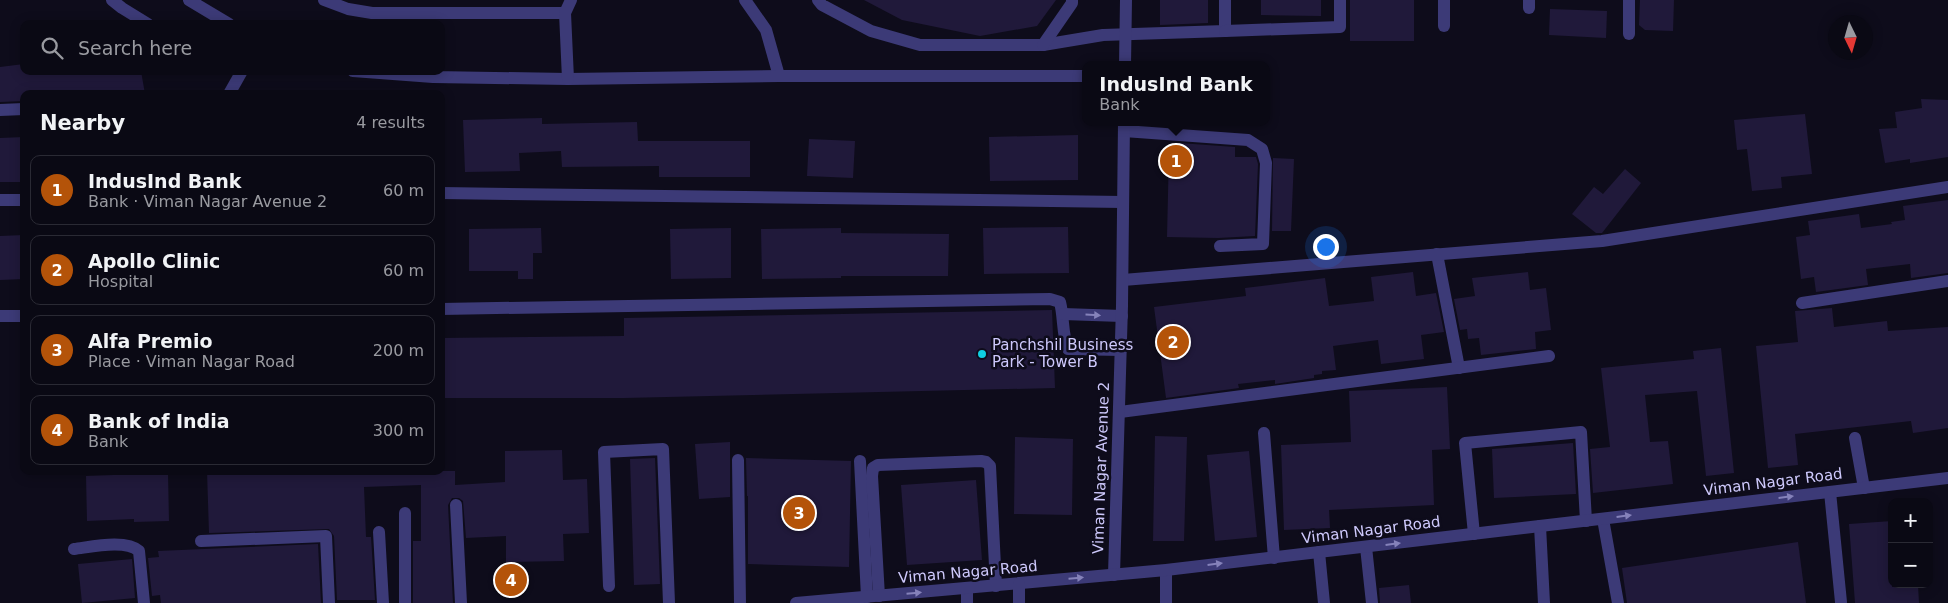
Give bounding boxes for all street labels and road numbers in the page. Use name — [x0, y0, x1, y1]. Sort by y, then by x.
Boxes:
street label: Viman Nagar Avenue 2 — [1089, 382, 1113, 554]
street label: Viman Nagar Road — [1702, 465, 1844, 499]
street label: Viman Nagar Road — [1300, 513, 1442, 547]
street label: Viman Nagar Road — [898, 557, 1038, 587]

